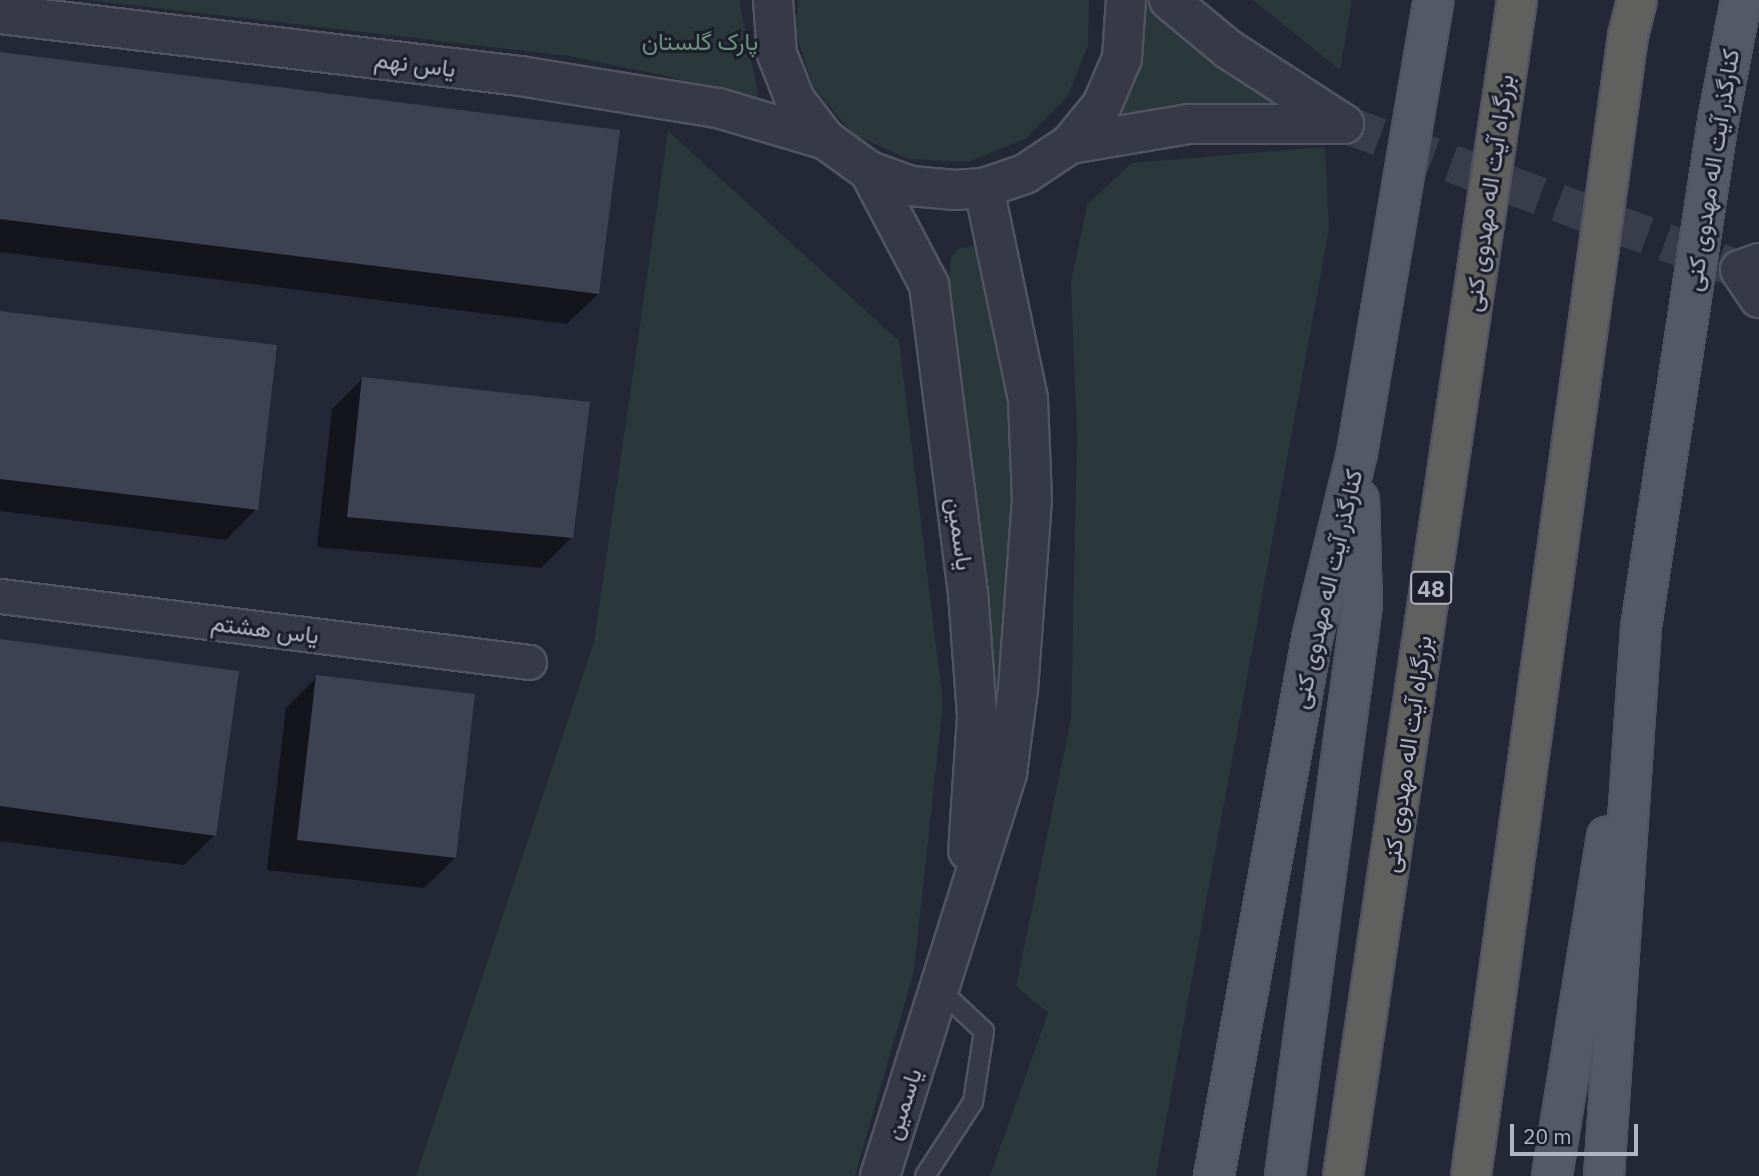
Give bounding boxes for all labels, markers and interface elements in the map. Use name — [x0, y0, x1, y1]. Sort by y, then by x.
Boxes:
park label: پارک گلستان — [642, 28, 758, 56]
street label: یاس نهم — [373, 45, 457, 83]
street label: کنارگذر آیت اله مهدوی کنی — [1679, 47, 1745, 293]
street label: بزرگراه آیت اله مهدوی کنی — [1458, 72, 1520, 314]
street label: کنارگذر آیت اله مهدوی کنی — [1285, 466, 1369, 712]
street label: یاسمین — [941, 496, 979, 572]
road number: 48 — [1410, 568, 1452, 608]
street label: یاس هشتم — [209, 608, 321, 650]
street label: بزرگراه آیت اله مهدوی کنی — [1376, 633, 1438, 875]
street label: یاسمین — [878, 1065, 928, 1143]
scale bar — [1514, 1110, 1642, 1154]
text: 20 m — [1523, 1122, 1572, 1150]

